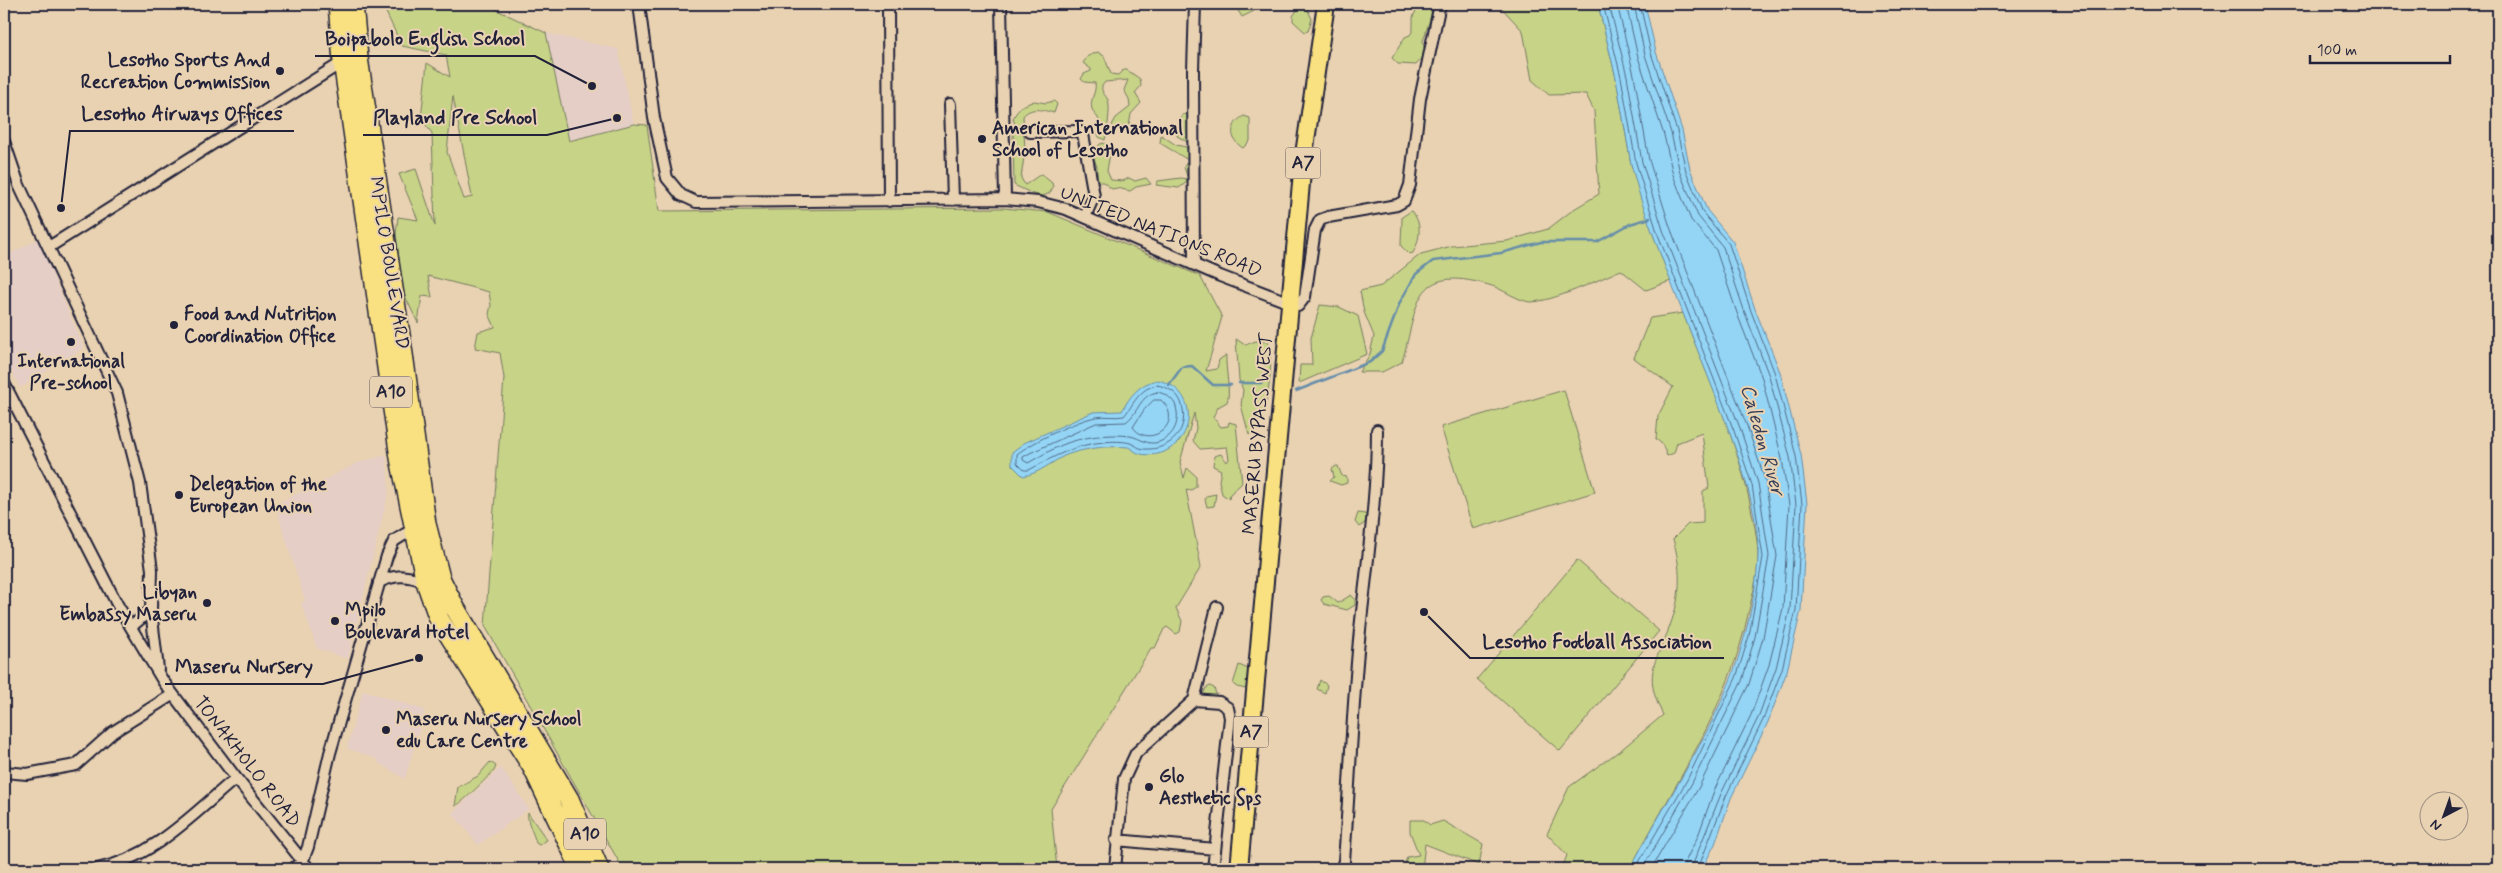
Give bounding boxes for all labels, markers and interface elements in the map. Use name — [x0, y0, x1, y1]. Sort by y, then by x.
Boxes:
callout: Boipabolo English School — [315, 21, 535, 56]
text: Boipabolo English School — [325, 26, 525, 55]
scale bar — [2310, 32, 2450, 64]
text: 100 m — [2317, 41, 2357, 61]
place label: Lesotho Sports And Recreation Commission — [81, 48, 270, 95]
marker: Lesotho Sports And Recreation Commission — [274, 65, 286, 77]
callout: Lesotho Airways Offices — [70, 96, 294, 131]
callout: Playland Pre School — [363, 100, 547, 135]
text: Lesotho Airways Offices — [81, 101, 283, 128]
text: Playland Pre School — [373, 105, 537, 132]
place label: American International School of Lesotho — [992, 116, 1183, 163]
marker: American International School of Lesotho — [976, 133, 988, 145]
road number: A7 — [1286, 148, 1320, 178]
street label: MPILO BOULEVARD — [363, 175, 415, 351]
street label: UNITED NATIONS ROAD — [1056, 180, 1266, 284]
place label: Food and Nutrition Coordination Office — [184, 302, 337, 349]
marker: Food and Nutrition Coordination Office — [168, 319, 180, 331]
street label: MASERU BYPASS WEST — [1237, 331, 1279, 536]
marker: International Pre-school — [65, 336, 77, 348]
place label: International Pre-school — [17, 349, 125, 396]
road number: A10 — [370, 377, 412, 408]
water label: Caledon River — [1733, 381, 1791, 501]
place label: Delegation of the European Union — [189, 472, 327, 519]
marker: Delegation of the European Union — [173, 489, 185, 501]
place label: Libyan Embassy Maseru — [59, 580, 198, 627]
marker: Libyan Embassy Maseru — [201, 597, 213, 609]
place label: Mpilo Boulevard Hotel — [345, 598, 469, 645]
marker: Mpilo Boulevard Hotel — [329, 615, 341, 627]
callout: Lesotho Football Association — [1470, 623, 1724, 658]
text: Lesotho Football Association — [1482, 629, 1712, 656]
callout: Maseru Nursery — [165, 649, 323, 684]
text: Maseru Nursery — [175, 654, 313, 681]
street label: TONAKHOLO ROAD — [188, 691, 306, 833]
place label: Maseru Nursery School edu Care Centre — [396, 707, 582, 754]
road number: A7 — [1234, 716, 1268, 748]
marker: Maseru Nursery School edu Care Centre — [380, 724, 392, 736]
place label: Glo Aesthetic Sps — [1159, 764, 1262, 811]
marker: Glo Aesthetic Sps — [1143, 781, 1155, 793]
north arrow — [2420, 790, 2470, 840]
text: N — [2427, 815, 2446, 835]
road number: A10 — [564, 819, 606, 850]

